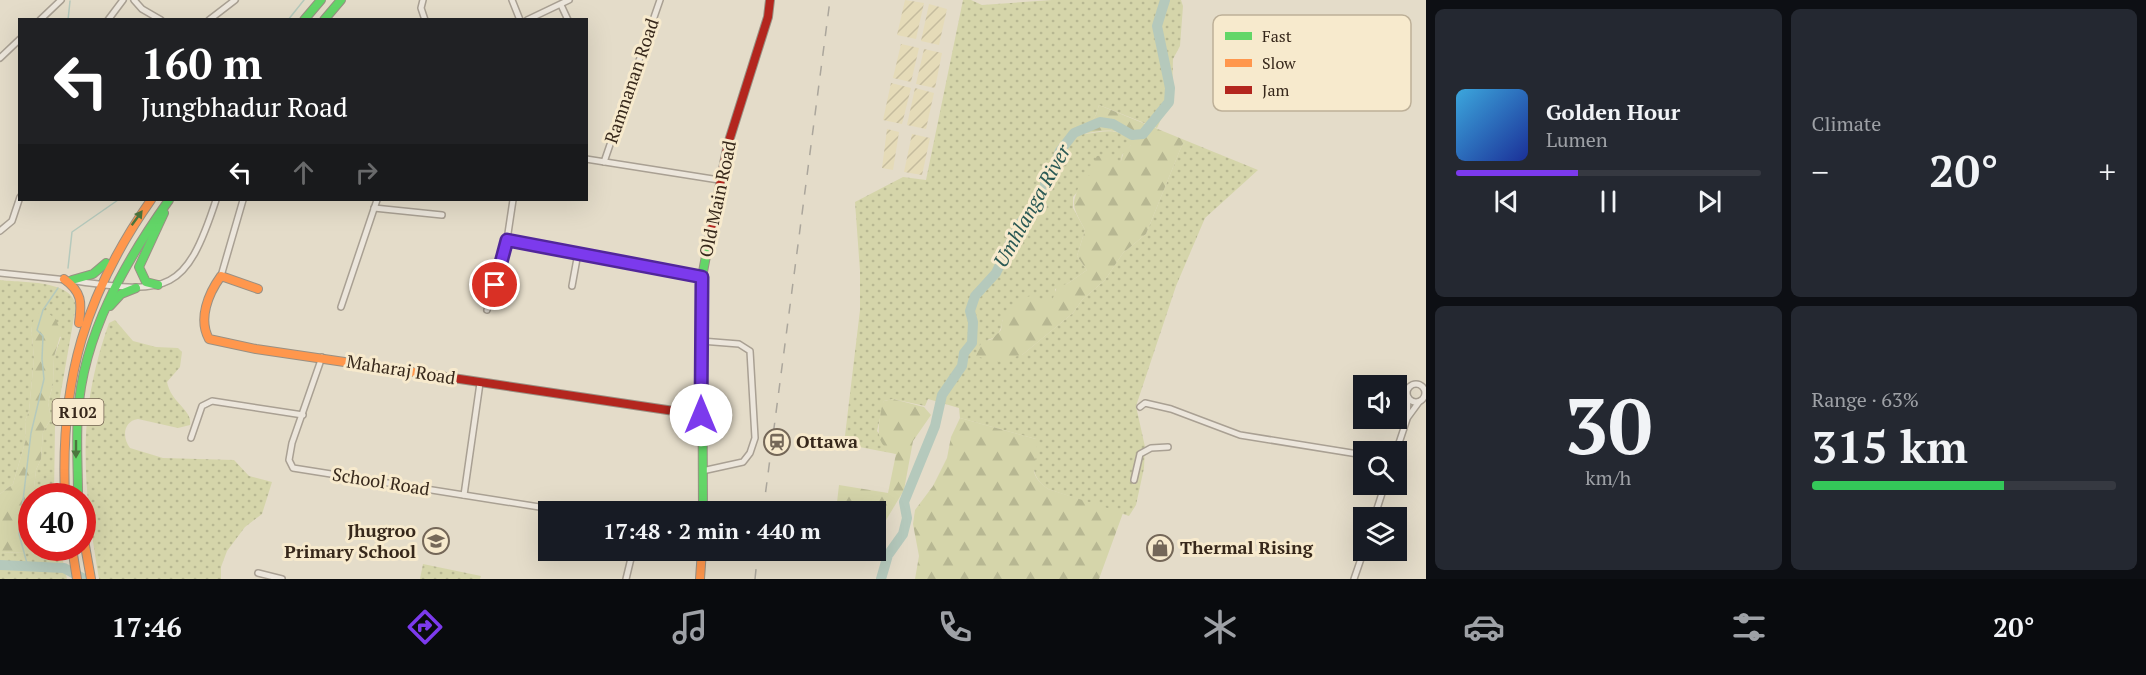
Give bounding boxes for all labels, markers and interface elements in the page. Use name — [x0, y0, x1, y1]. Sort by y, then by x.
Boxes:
street label: Ramnanan Road — [598, 15, 664, 146]
legend — [1213, 15, 1411, 111]
text: Fast — [1262, 25, 1292, 47]
text: 160 m — [141, 35, 262, 91]
icon: left — [42, 42, 120, 120]
text: Slow — [1262, 52, 1296, 74]
text: Jam — [1262, 79, 1290, 101]
text: Jungbhadur Road — [141, 89, 348, 125]
text: Golden Hour — [1546, 97, 1680, 126]
text: Climate — [1812, 110, 1881, 137]
text: Lumen — [1546, 126, 1608, 153]
street label: Old Main Road — [693, 138, 741, 259]
water label: Umhlanga River — [987, 138, 1077, 272]
text: 20° — [1929, 140, 1998, 200]
text: − — [1812, 150, 1829, 193]
text: + — [2098, 150, 2116, 193]
icon: left — [224, 156, 257, 189]
icon: ahead — [287, 156, 320, 189]
icon: right — [350, 156, 383, 189]
icon: previous — [1490, 185, 1523, 218]
icon: pause — [1592, 185, 1625, 218]
icon: next — [1693, 185, 1726, 218]
one-way arrow — [131, 211, 143, 227]
pin — [469, 259, 520, 310]
icon: arrive — [478, 268, 511, 301]
street label: Maharaj Road — [345, 349, 457, 389]
text: 30 — [1564, 373, 1652, 476]
map controls — [1353, 375, 1407, 561]
button: sound — [1353, 375, 1407, 429]
position arrow — [669, 383, 733, 447]
text: Range · 63% — [1812, 386, 1919, 413]
road number: R102 — [52, 399, 104, 425]
text: 315 km — [1812, 416, 1968, 476]
station icon: Ottawa — [762, 427, 792, 457]
place label: Ottawa — [796, 429, 858, 453]
one-way arrow — [71, 439, 81, 458]
button: search — [1353, 441, 1407, 495]
street label: School Road — [331, 461, 432, 501]
text: km/h — [1585, 464, 1631, 491]
speed limit sign: 40 — [18, 483, 96, 561]
button: layers — [1353, 507, 1407, 561]
text: 17:48 · 2 min · 440 m — [603, 516, 821, 545]
place label: Jhugroo Primary School — [284, 518, 416, 563]
school or university icon: Jhugroo Primary School — [421, 526, 451, 556]
shop icon: Thermal Rising — [1145, 533, 1175, 563]
place label: Thermal Rising — [1180, 535, 1314, 559]
icon: directions — [404, 606, 446, 648]
icon: music — [669, 606, 711, 648]
icon: phone — [934, 606, 976, 648]
icon: climate — [1199, 606, 1241, 648]
icon: car — [1463, 606, 1505, 648]
icon: filters — [1728, 606, 1770, 648]
text: 17:46 — [111, 609, 182, 645]
text: 20° — [1993, 609, 2035, 645]

